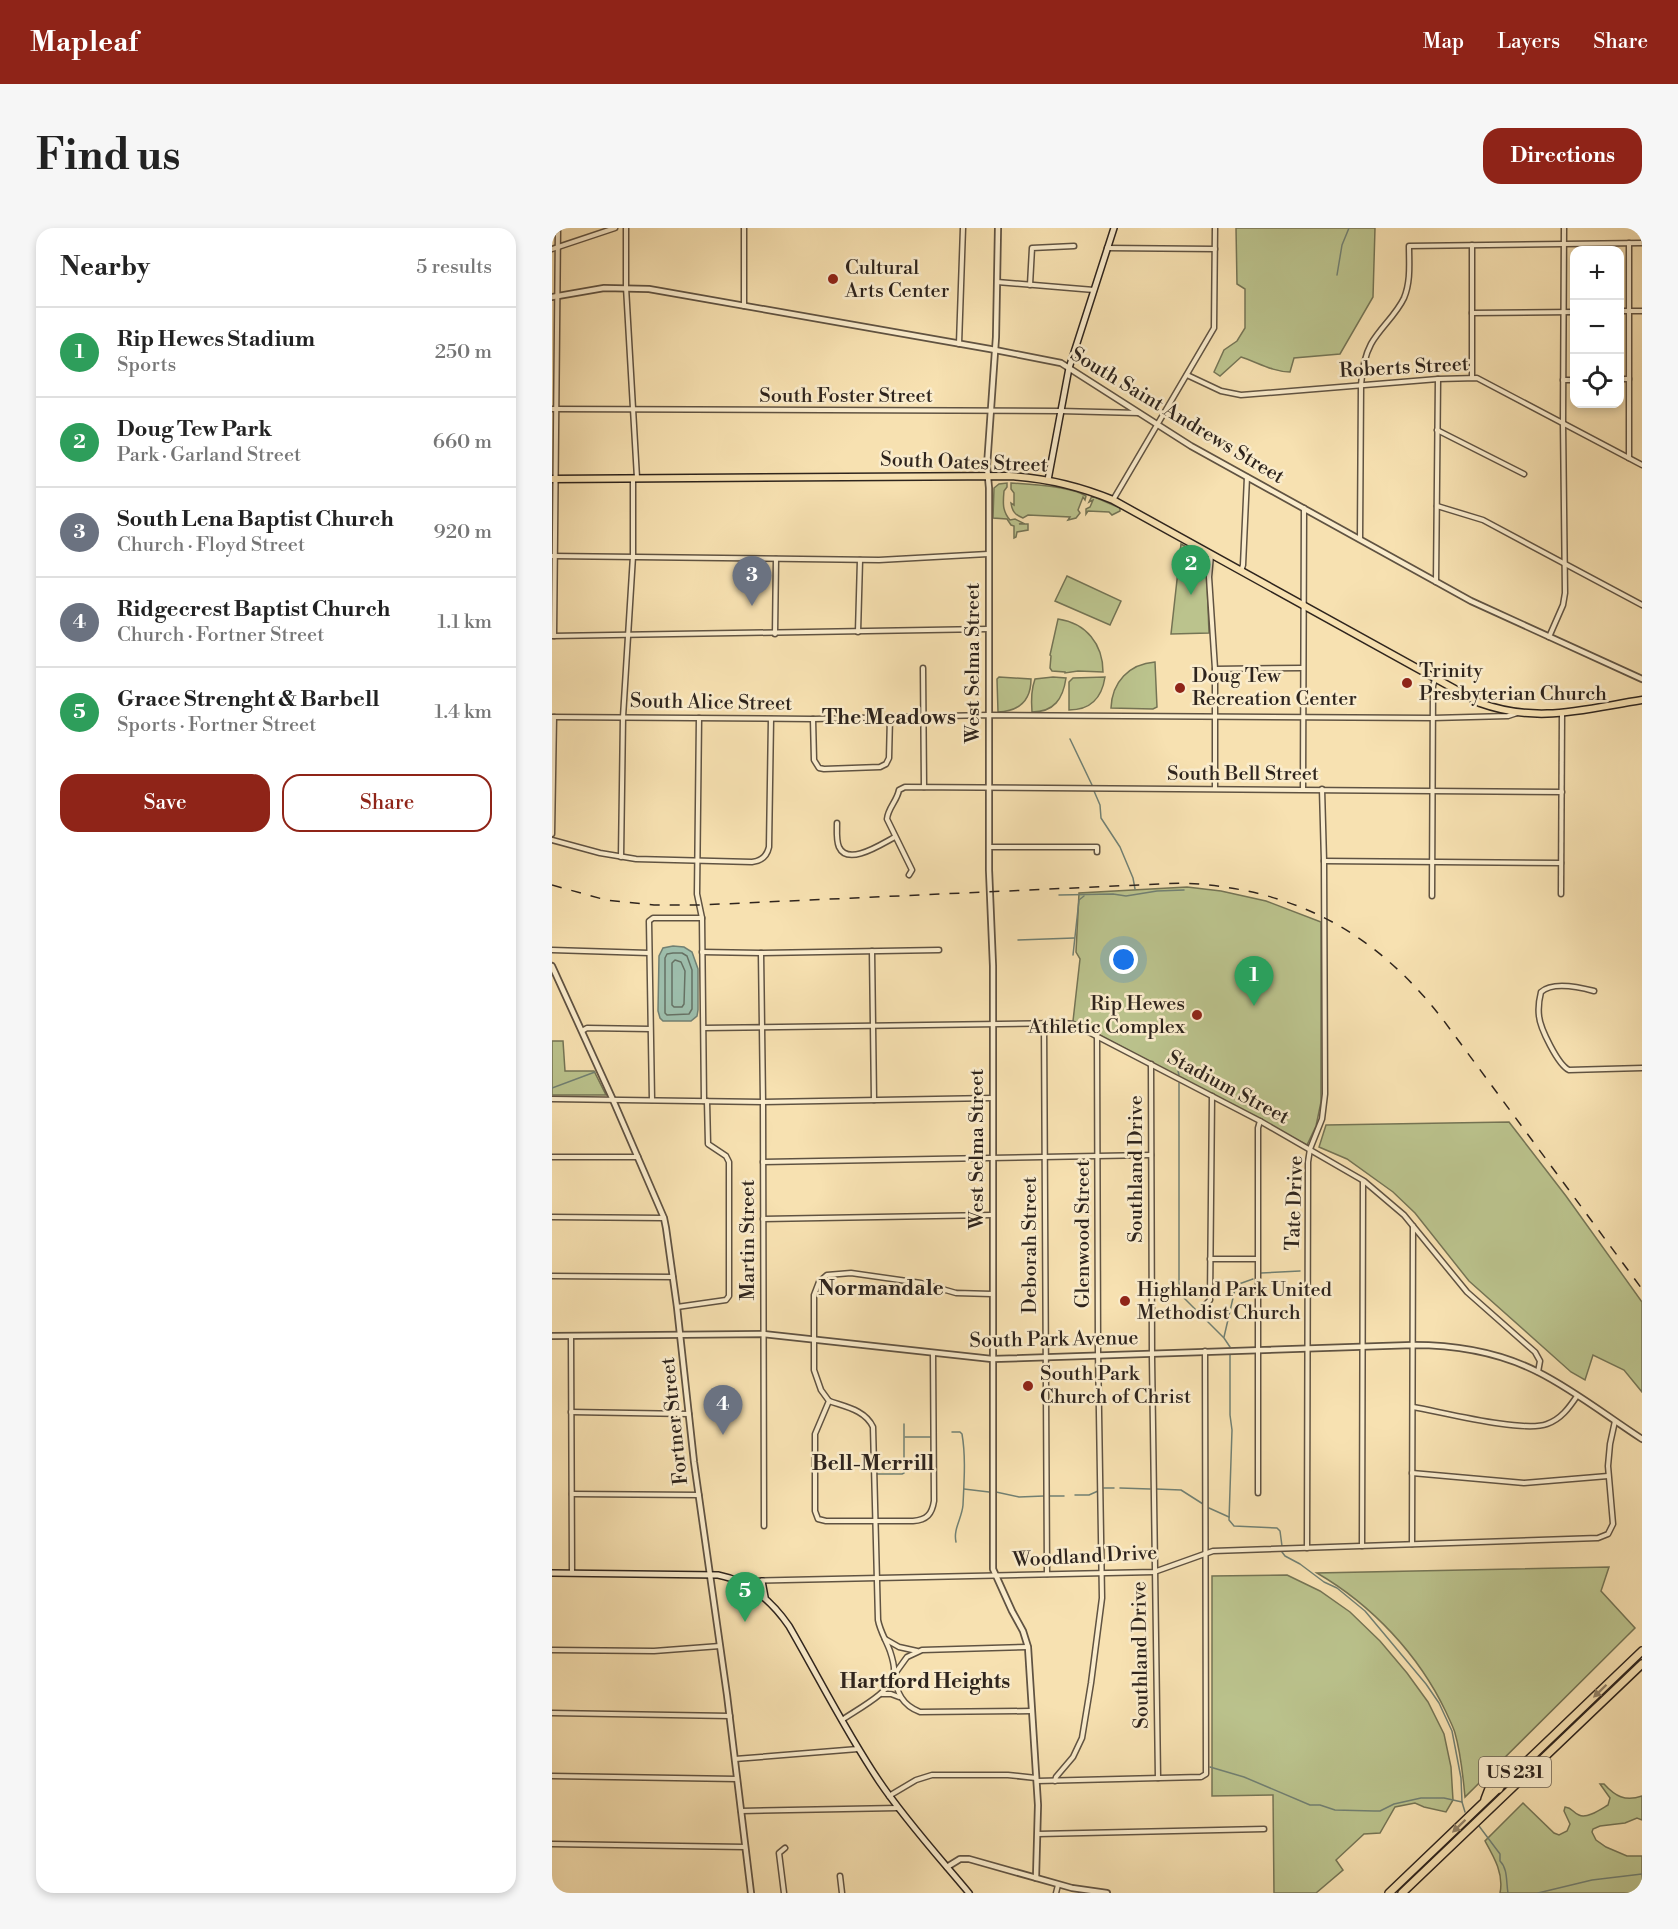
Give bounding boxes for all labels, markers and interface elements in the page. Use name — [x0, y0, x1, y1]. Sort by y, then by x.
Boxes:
text: Mapleaf — [30, 25, 138, 60]
text: Map — [1423, 29, 1464, 55]
text: Layers — [1497, 29, 1560, 55]
text: Share — [1593, 29, 1648, 55]
button: Directions — [1483, 128, 1642, 184]
text: Find us — [36, 130, 180, 183]
map controls — [1570, 246, 1624, 408]
button: + — [1570, 246, 1624, 300]
text: Nearby — [60, 251, 150, 283]
text: 5 results — [416, 255, 492, 280]
place label: Cultural Arts Center — [844, 256, 950, 304]
marker: Cultural Arts Center — [826, 272, 840, 286]
button: − — [1570, 300, 1624, 354]
text: Rip Hewes Stadium — [117, 326, 315, 353]
text: 1 — [75, 340, 84, 365]
text: 250 m — [435, 340, 492, 365]
street label: South Saint Andrews Street — [1065, 342, 1289, 490]
street label: Roberts Street — [1338, 352, 1470, 384]
text: Sports — [117, 353, 176, 378]
button: locate — [1570, 354, 1624, 408]
street label: South Foster Street — [759, 384, 933, 409]
text: Doug Tew Park — [117, 416, 272, 443]
text: 2 — [73, 430, 86, 455]
text: 660 m — [433, 430, 492, 455]
text: Park · Garland Street — [117, 443, 301, 468]
street label: South Oates Street — [880, 448, 1048, 478]
text: South Lena Baptist Church — [117, 506, 394, 533]
text: 3 — [73, 520, 86, 545]
text: 920 m — [434, 520, 492, 545]
text: Church · Floyd Street — [117, 533, 305, 558]
pin: 2 — [1172, 546, 1210, 595]
pin: 3 — [732, 556, 772, 606]
street label: West Selma Street — [961, 583, 986, 744]
text: Ridgecrest Baptist Church — [117, 596, 390, 623]
text: 4 — [73, 610, 86, 635]
text: 1.1 km — [438, 610, 492, 635]
text: Church · Fortner Street — [117, 623, 324, 648]
place label: Trinity Presbyterian Church — [1419, 659, 1607, 707]
place label: Doug Tew Recreation Center — [1192, 664, 1357, 712]
marker: Trinity Presbyterian Church — [1400, 676, 1414, 690]
marker: Doug Tew Recreation Center — [1173, 681, 1187, 695]
text: Grace Strenght & Barbell — [117, 686, 379, 713]
street label: South Alice Street — [630, 689, 792, 717]
text: 5 — [73, 700, 86, 725]
text: 1.4 km — [435, 700, 492, 725]
district label: The Meadows — [822, 705, 956, 731]
text: Sports · Fortner Street — [117, 713, 316, 738]
street label: South Bell Street — [1167, 762, 1319, 787]
button: Save — [60, 774, 270, 832]
button: Share — [282, 774, 492, 832]
your location — [1109, 945, 1138, 974]
pin: 1 — [1234, 956, 1274, 1006]
place label: Rip Hewes Athletic Complex — [1027, 992, 1186, 1040]
marker: Rip Hewes Athletic Complex — [1190, 1008, 1204, 1022]
street label: Stadium Street — [1163, 1045, 1293, 1131]
street label: West Selma Street — [965, 1069, 990, 1230]
street label: Southland Drive — [1124, 1095, 1149, 1243]
street label: Tate Drive — [1281, 1155, 1309, 1251]
street label: Glenwood Street — [1071, 1160, 1096, 1308]
street label: Deborah Street — [1018, 1176, 1043, 1314]
street label: Martin Street — [736, 1179, 761, 1301]
district label: Normandale — [818, 1276, 944, 1302]
place label: Highland Park United Methodist Church — [1137, 1278, 1333, 1326]
marker: Highland Park United Methodist Church — [1118, 1294, 1132, 1308]
street label: South Park Avenue — [969, 1326, 1139, 1354]
street label: Fortner Street — [656, 1356, 694, 1486]
place label: South Park Church of Christ — [1040, 1362, 1191, 1410]
marker: South Park Church of Christ — [1021, 1379, 1035, 1393]
pin: 4 — [704, 1386, 742, 1435]
district label: Bell-Merrill — [812, 1451, 934, 1477]
street label: Woodland Drive — [1011, 1541, 1158, 1573]
pin: 5 — [726, 1572, 764, 1622]
street label: Southland Drive — [1127, 1581, 1155, 1729]
district label: Hartford Heights — [840, 1669, 1010, 1695]
one-way arrow — [1592, 1684, 1607, 1698]
road number: US 231 — [1479, 1757, 1551, 1787]
one-way arrow — [1451, 1819, 1466, 1833]

